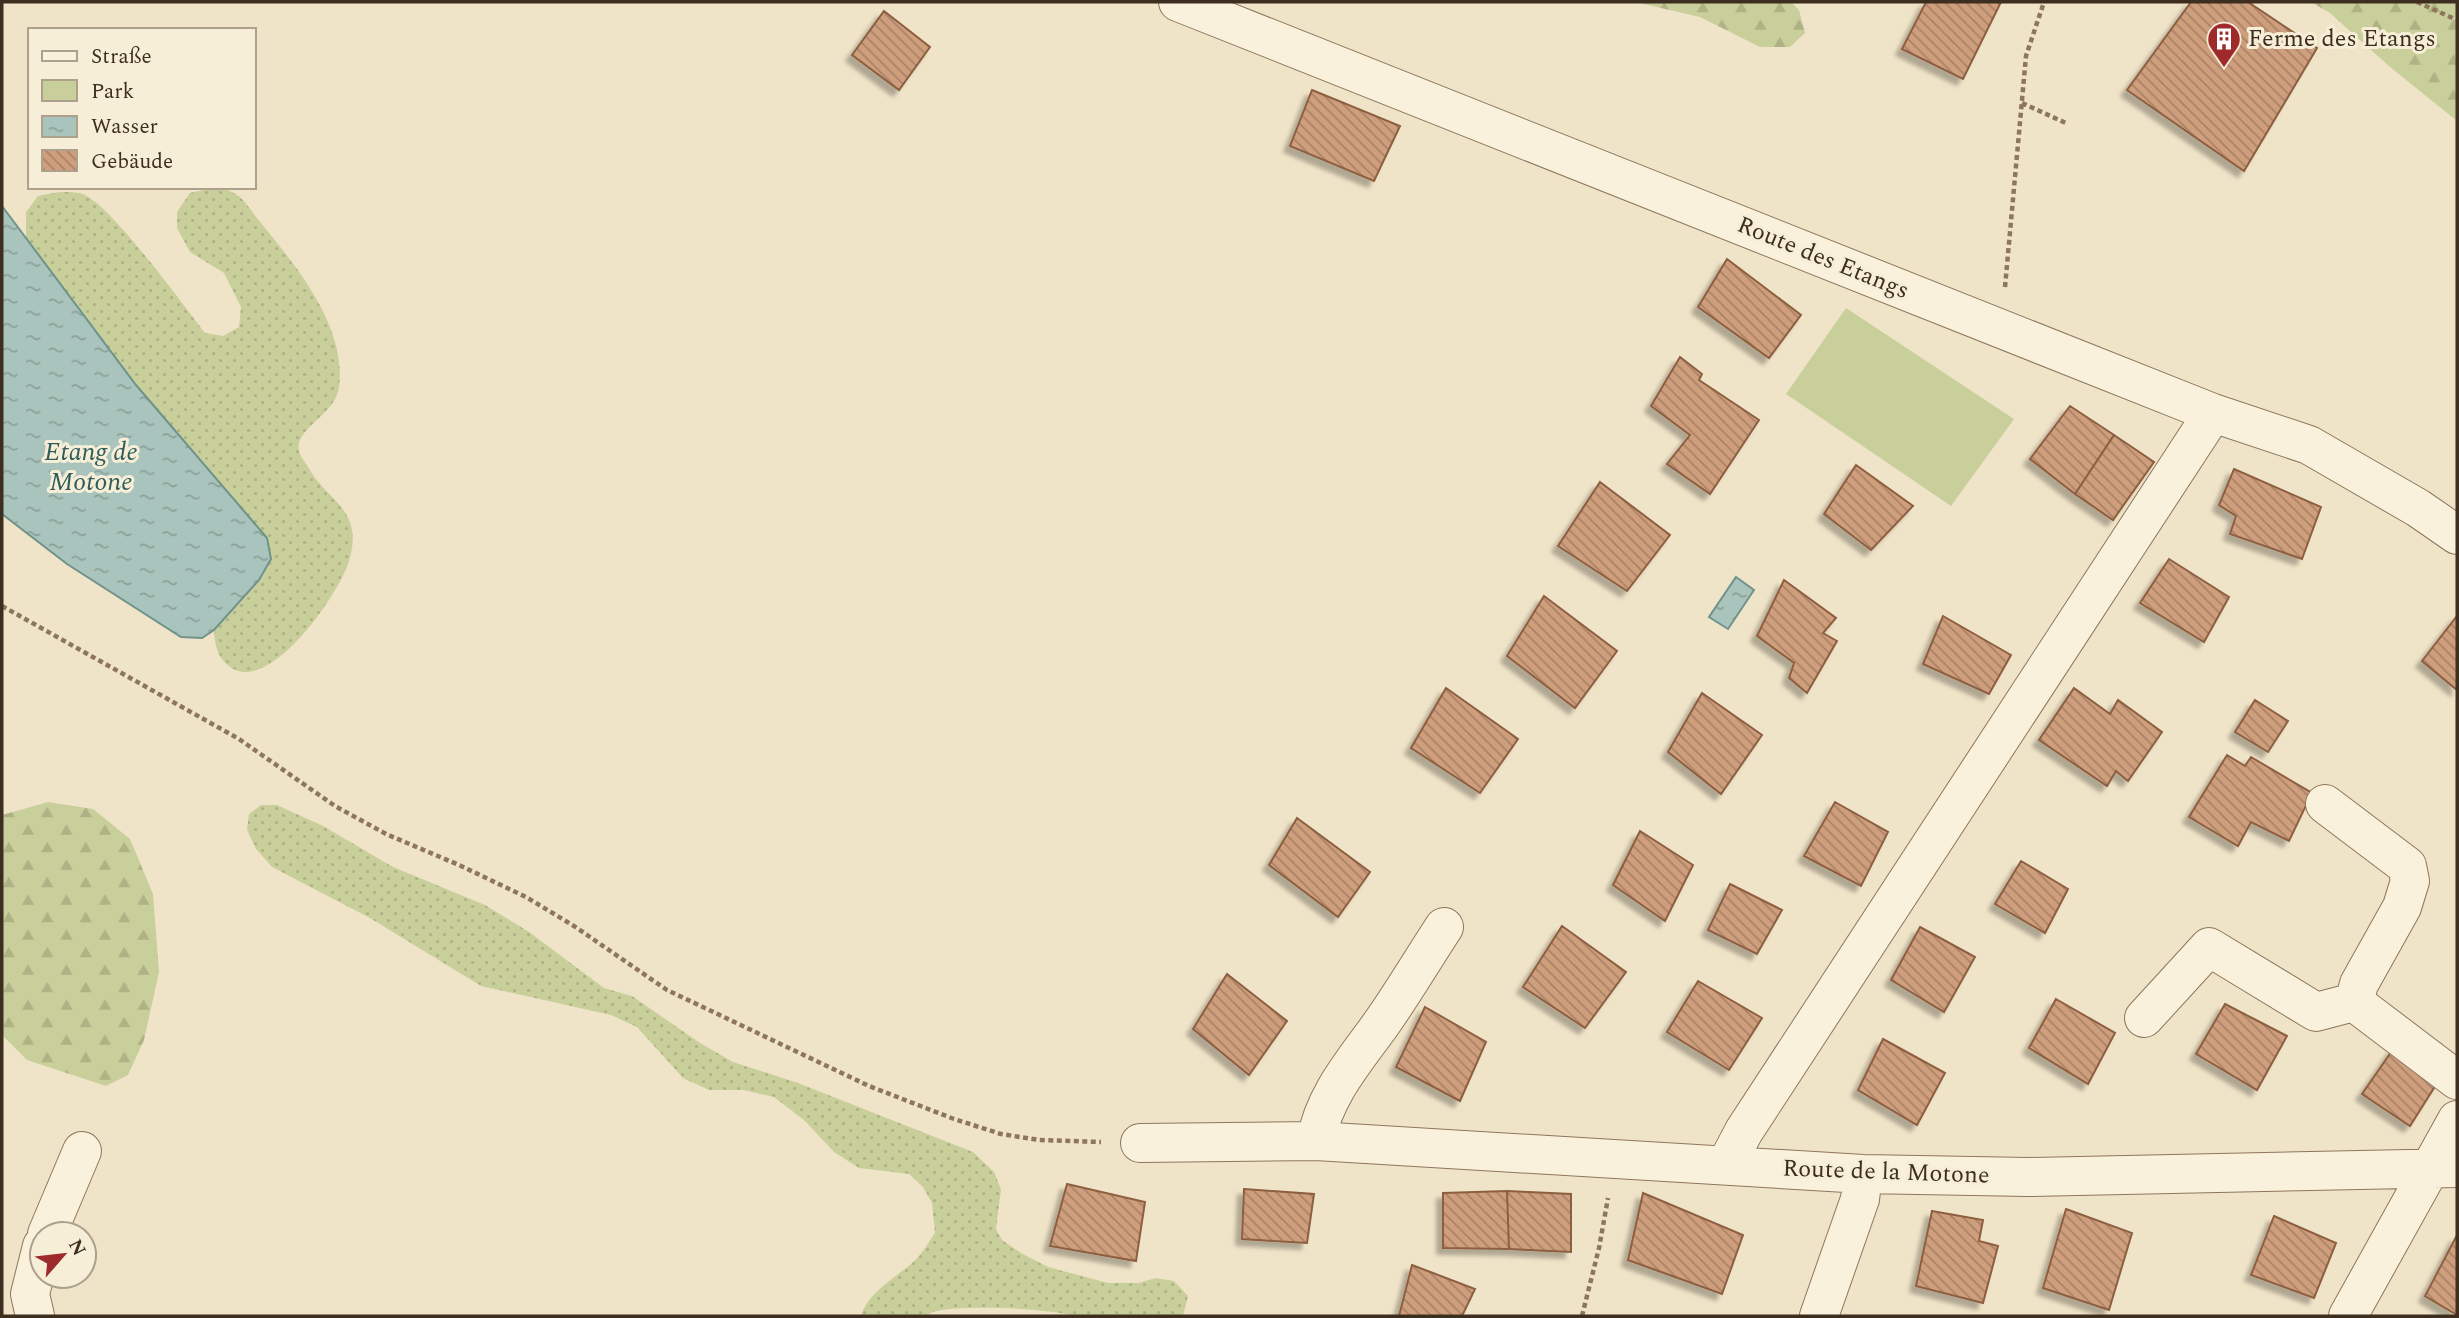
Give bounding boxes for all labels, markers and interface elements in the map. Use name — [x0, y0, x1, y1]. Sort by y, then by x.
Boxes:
building icon: Ferme des Etangs — [2205, 20, 2243, 69]
place label: Ferme des Etangs — [2248, 21, 2436, 57]
legend — [28, 28, 256, 189]
text: Straße — [91, 41, 152, 73]
text: Park — [91, 76, 135, 108]
text: Wasser — [91, 111, 158, 143]
text: Gebäude — [91, 146, 173, 178]
street label: Route des Etangs — [1732, 207, 1914, 309]
water label: Etang de Motone — [44, 432, 138, 502]
street label: Route de la Motone — [1782, 1150, 1990, 1194]
north arrow — [28, 1220, 98, 1290]
text: N — [60, 1234, 93, 1261]

